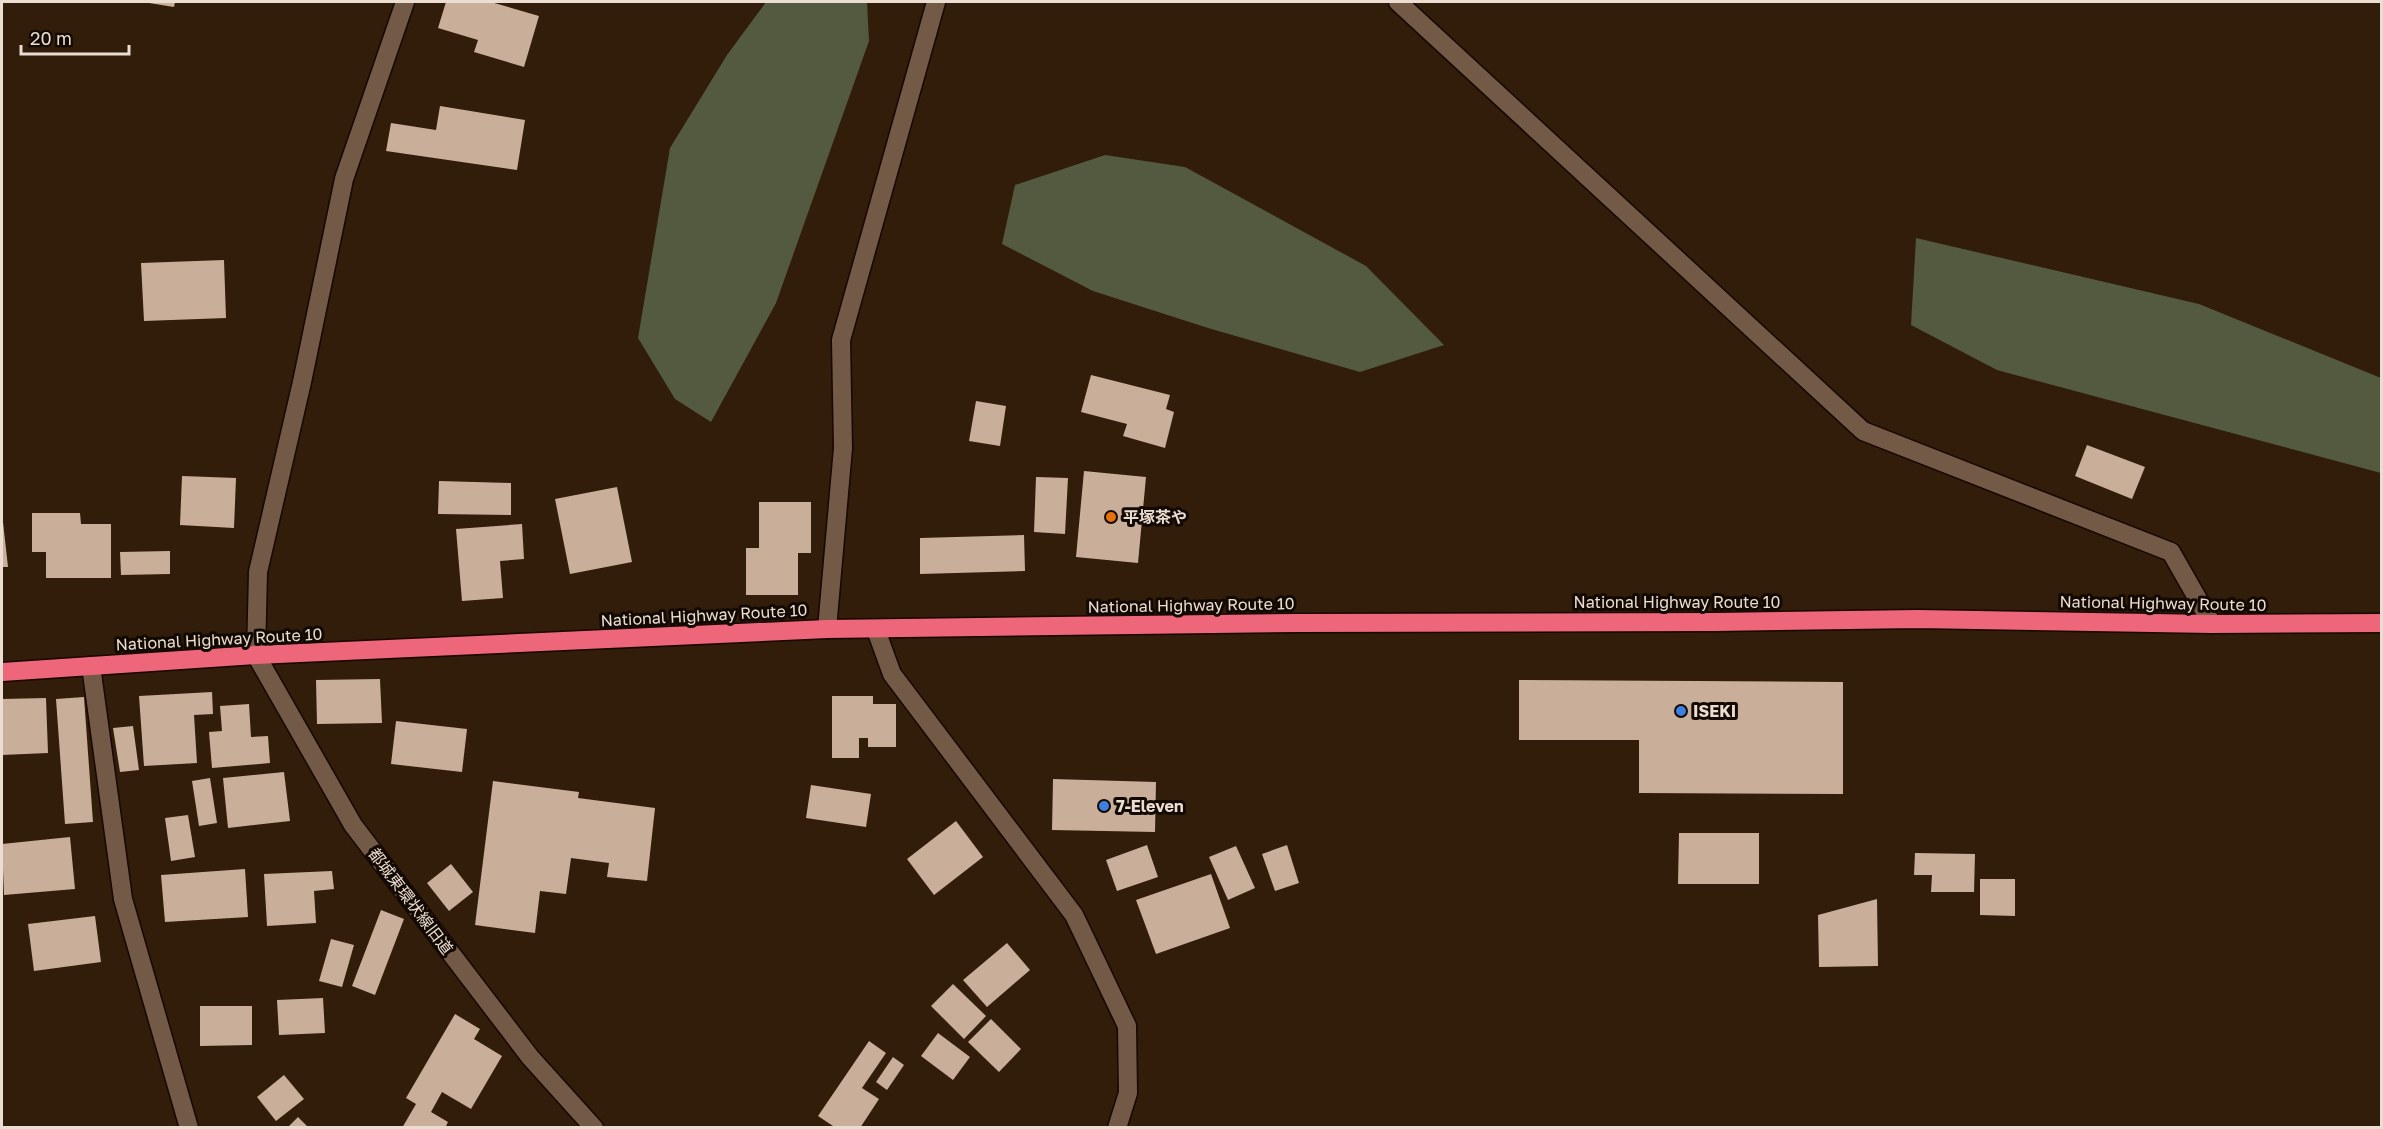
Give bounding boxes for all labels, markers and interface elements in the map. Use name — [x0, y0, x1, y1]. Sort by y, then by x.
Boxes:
scale bar — [21, 18, 129, 56]
text: 20 m — [30, 27, 72, 49]
place label: 平塚茶や — [1123, 507, 1187, 527]
marker: 平塚茶や — [1104, 510, 1118, 524]
street label: National Highway Route 10 — [2059, 591, 2267, 615]
street label: National Highway Route 10 — [1574, 592, 1780, 612]
street label: National Highway Route 10 — [1087, 593, 1295, 617]
street label: National Highway Route 10 — [600, 600, 808, 630]
street label: National Highway Route 10 — [115, 624, 323, 654]
place label: ISEKI — [1693, 701, 1736, 721]
marker: ISEKI — [1674, 704, 1688, 718]
place label: 7-Eleven — [1116, 796, 1184, 816]
marker: 7-Eleven — [1097, 799, 1111, 813]
street label: 都城東環状線旧道 — [364, 844, 458, 958]

